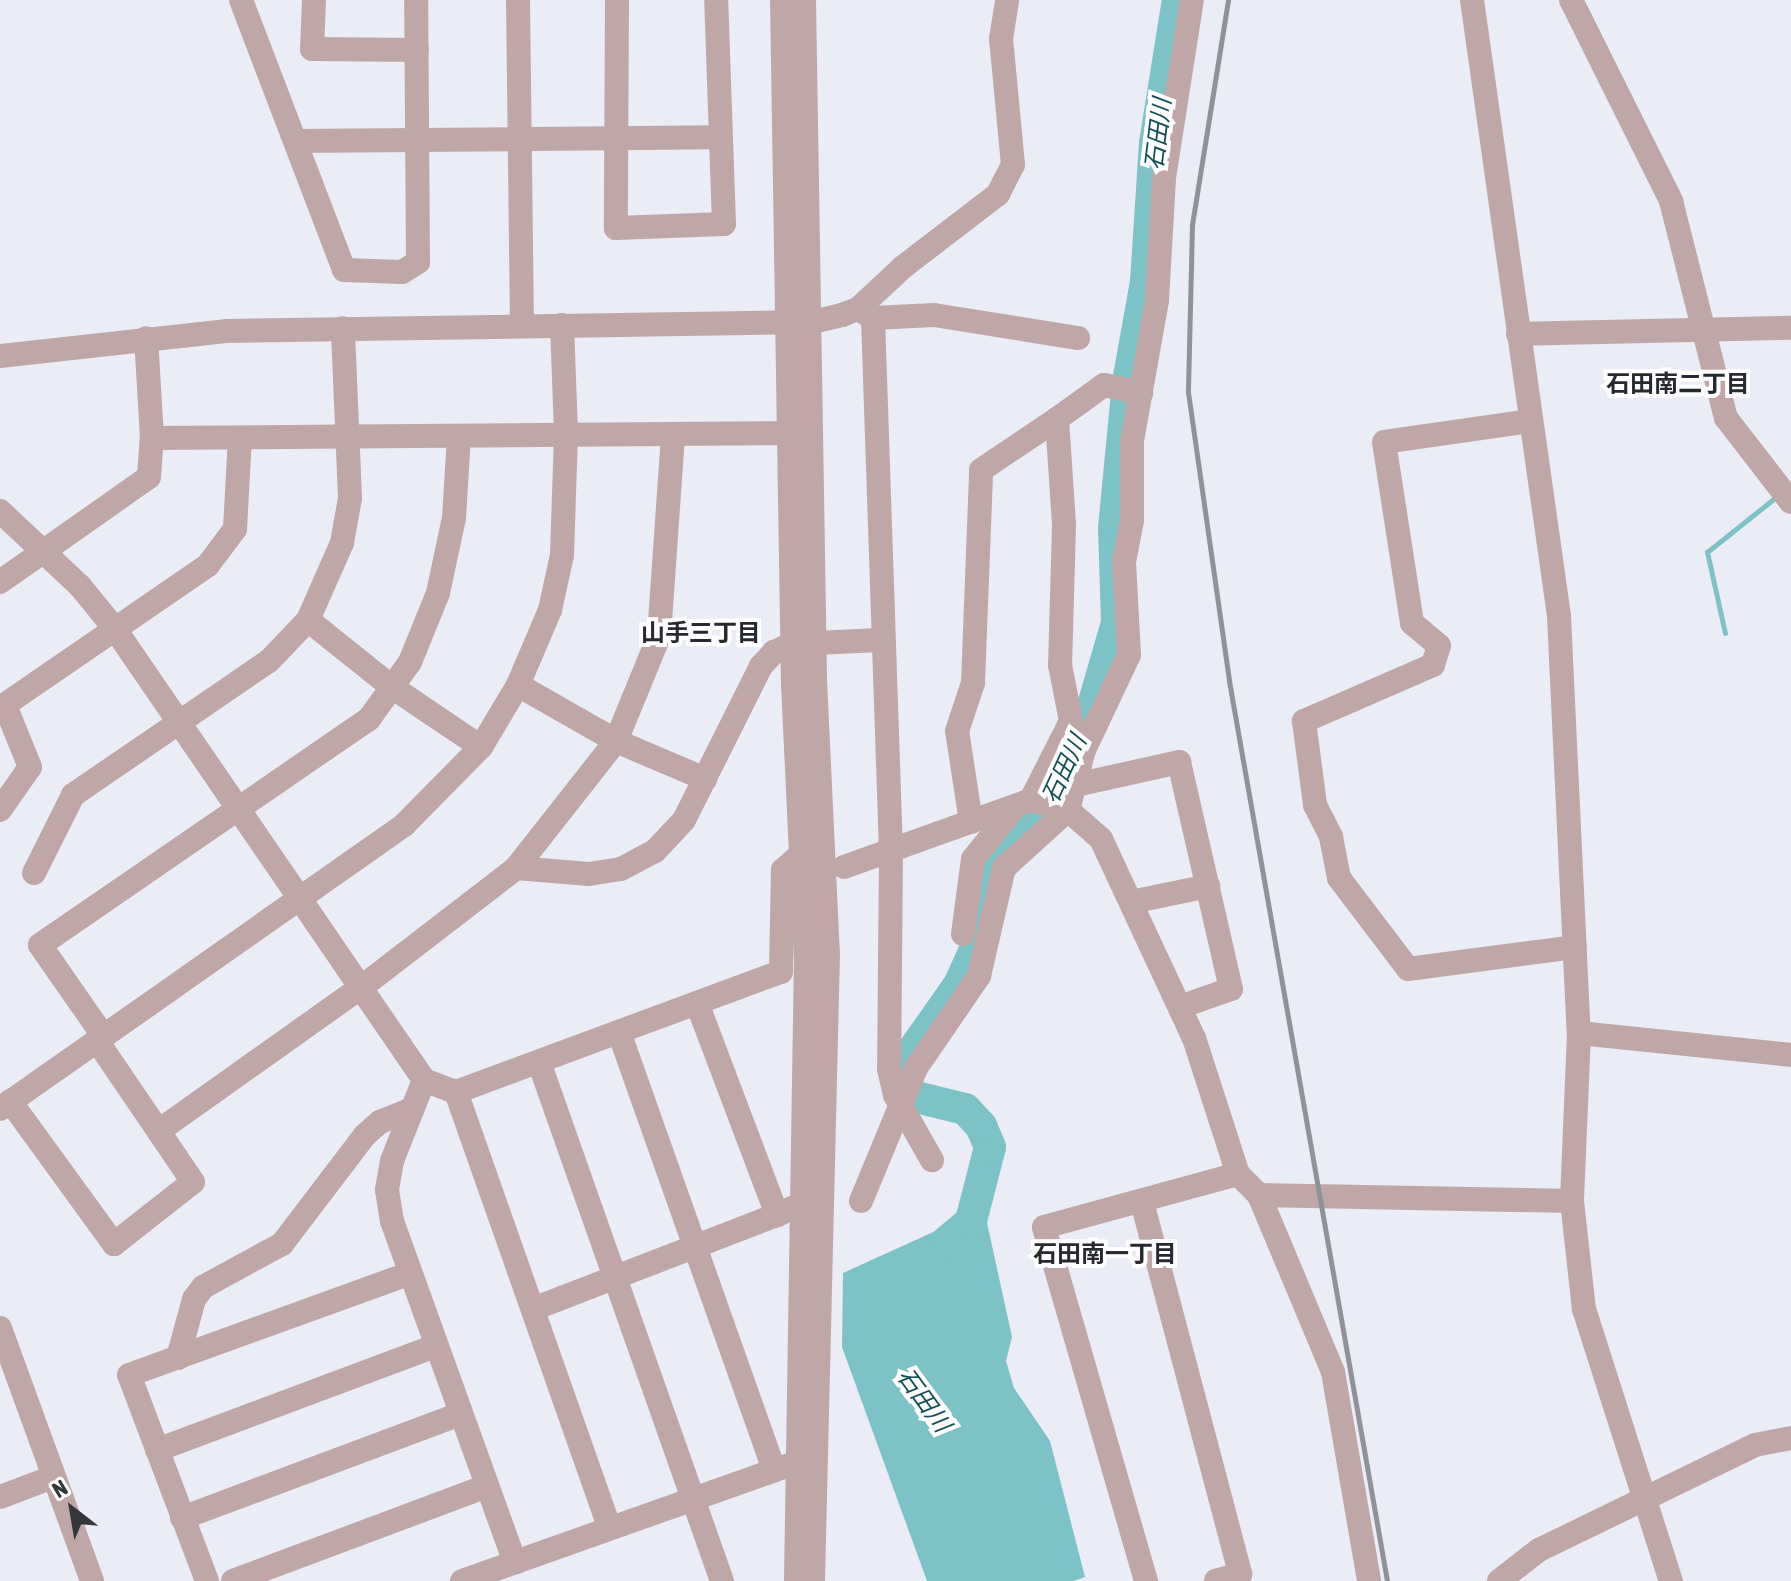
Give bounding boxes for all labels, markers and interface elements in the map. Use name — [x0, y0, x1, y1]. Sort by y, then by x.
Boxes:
water label: 石田川 — [1139, 97, 1177, 171]
district label: 石田南二丁目 — [1606, 370, 1750, 398]
district label: 山手三丁目 — [641, 619, 761, 647]
water label: 石田川 — [1036, 730, 1092, 808]
district label: 石田南一丁目 — [1033, 1240, 1177, 1268]
water label: 石田川 — [891, 1362, 957, 1438]
north arrow — [32, 1469, 112, 1549]
text: N — [47, 1474, 72, 1503]

